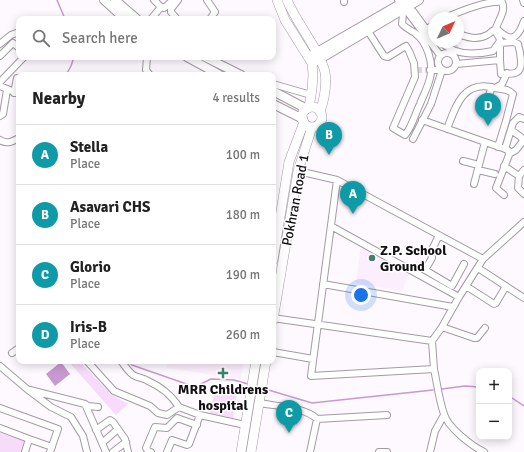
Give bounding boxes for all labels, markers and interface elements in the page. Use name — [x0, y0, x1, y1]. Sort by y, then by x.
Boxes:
north arrow — [428, 12, 464, 48]
search box — [16, 16, 276, 60]
icon: search — [30, 27, 52, 49]
text: Search here — [62, 29, 138, 47]
text: Nearby — [32, 88, 85, 109]
text: 4 results — [212, 90, 260, 106]
pin: D — [475, 93, 501, 126]
pin: B — [316, 122, 342, 155]
text: Stella — [70, 138, 108, 156]
text: A — [41, 147, 49, 163]
text: 100 m — [226, 147, 260, 163]
street label: Pokhran Road 1 — [278, 153, 313, 247]
text: Place — [70, 156, 100, 172]
pin: A — [340, 181, 366, 214]
text: Asavari CHS — [70, 198, 150, 216]
text: B — [41, 207, 49, 223]
text: 180 m — [226, 207, 260, 223]
text: Place — [70, 216, 100, 232]
place label: Z.P. School Ground — [380, 242, 447, 275]
marker: Z.P. School Ground — [367, 253, 377, 263]
text: Glorio — [70, 258, 111, 276]
text: C — [41, 267, 49, 283]
text: 190 m — [226, 267, 260, 283]
text: Place — [70, 276, 100, 292]
your location — [351, 285, 371, 305]
text: Iris-B — [70, 318, 107, 336]
text: D — [41, 327, 49, 343]
text: 260 m — [226, 327, 260, 343]
text: Place — [70, 336, 100, 352]
marker: MRR Childrens hospital — [217, 367, 229, 379]
map controls — [476, 368, 512, 440]
button: + — [476, 368, 512, 404]
place label: MRR Childrens hospital — [178, 381, 268, 414]
pin: C — [276, 400, 302, 433]
button: − — [476, 404, 512, 440]

